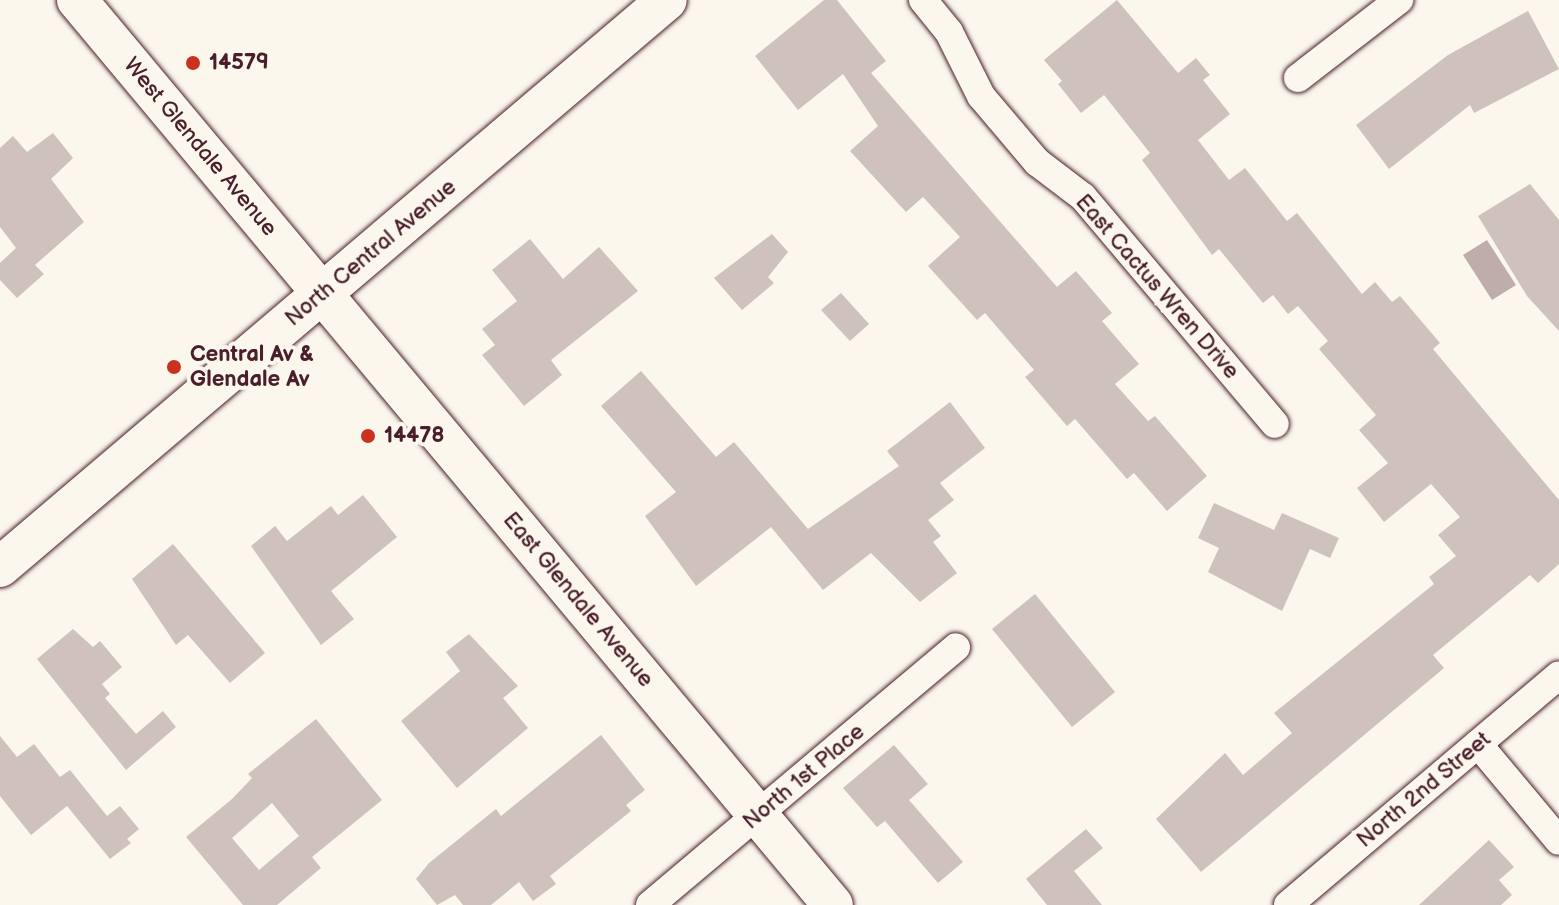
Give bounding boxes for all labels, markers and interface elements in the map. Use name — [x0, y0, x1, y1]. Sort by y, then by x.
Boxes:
place label: 14579 — [209, 50, 269, 76]
street label: West Glendale Avenue — [118, 52, 282, 242]
marker: 14579 — [184, 54, 202, 72]
street label: North Central Avenue — [280, 174, 462, 332]
street label: East Cactus Wren Drive — [1069, 189, 1245, 385]
place label: Central Av & Glendale Av — [190, 341, 314, 392]
marker: Central Av & Glendale Av — [165, 358, 183, 376]
place label: 14478 — [384, 423, 445, 449]
marker: 14478 — [359, 427, 377, 445]
street label: East Glendale Avenue — [497, 507, 659, 693]
street label: North 1st Place — [738, 719, 870, 835]
street label: North 2nd Street — [1352, 726, 1496, 854]

